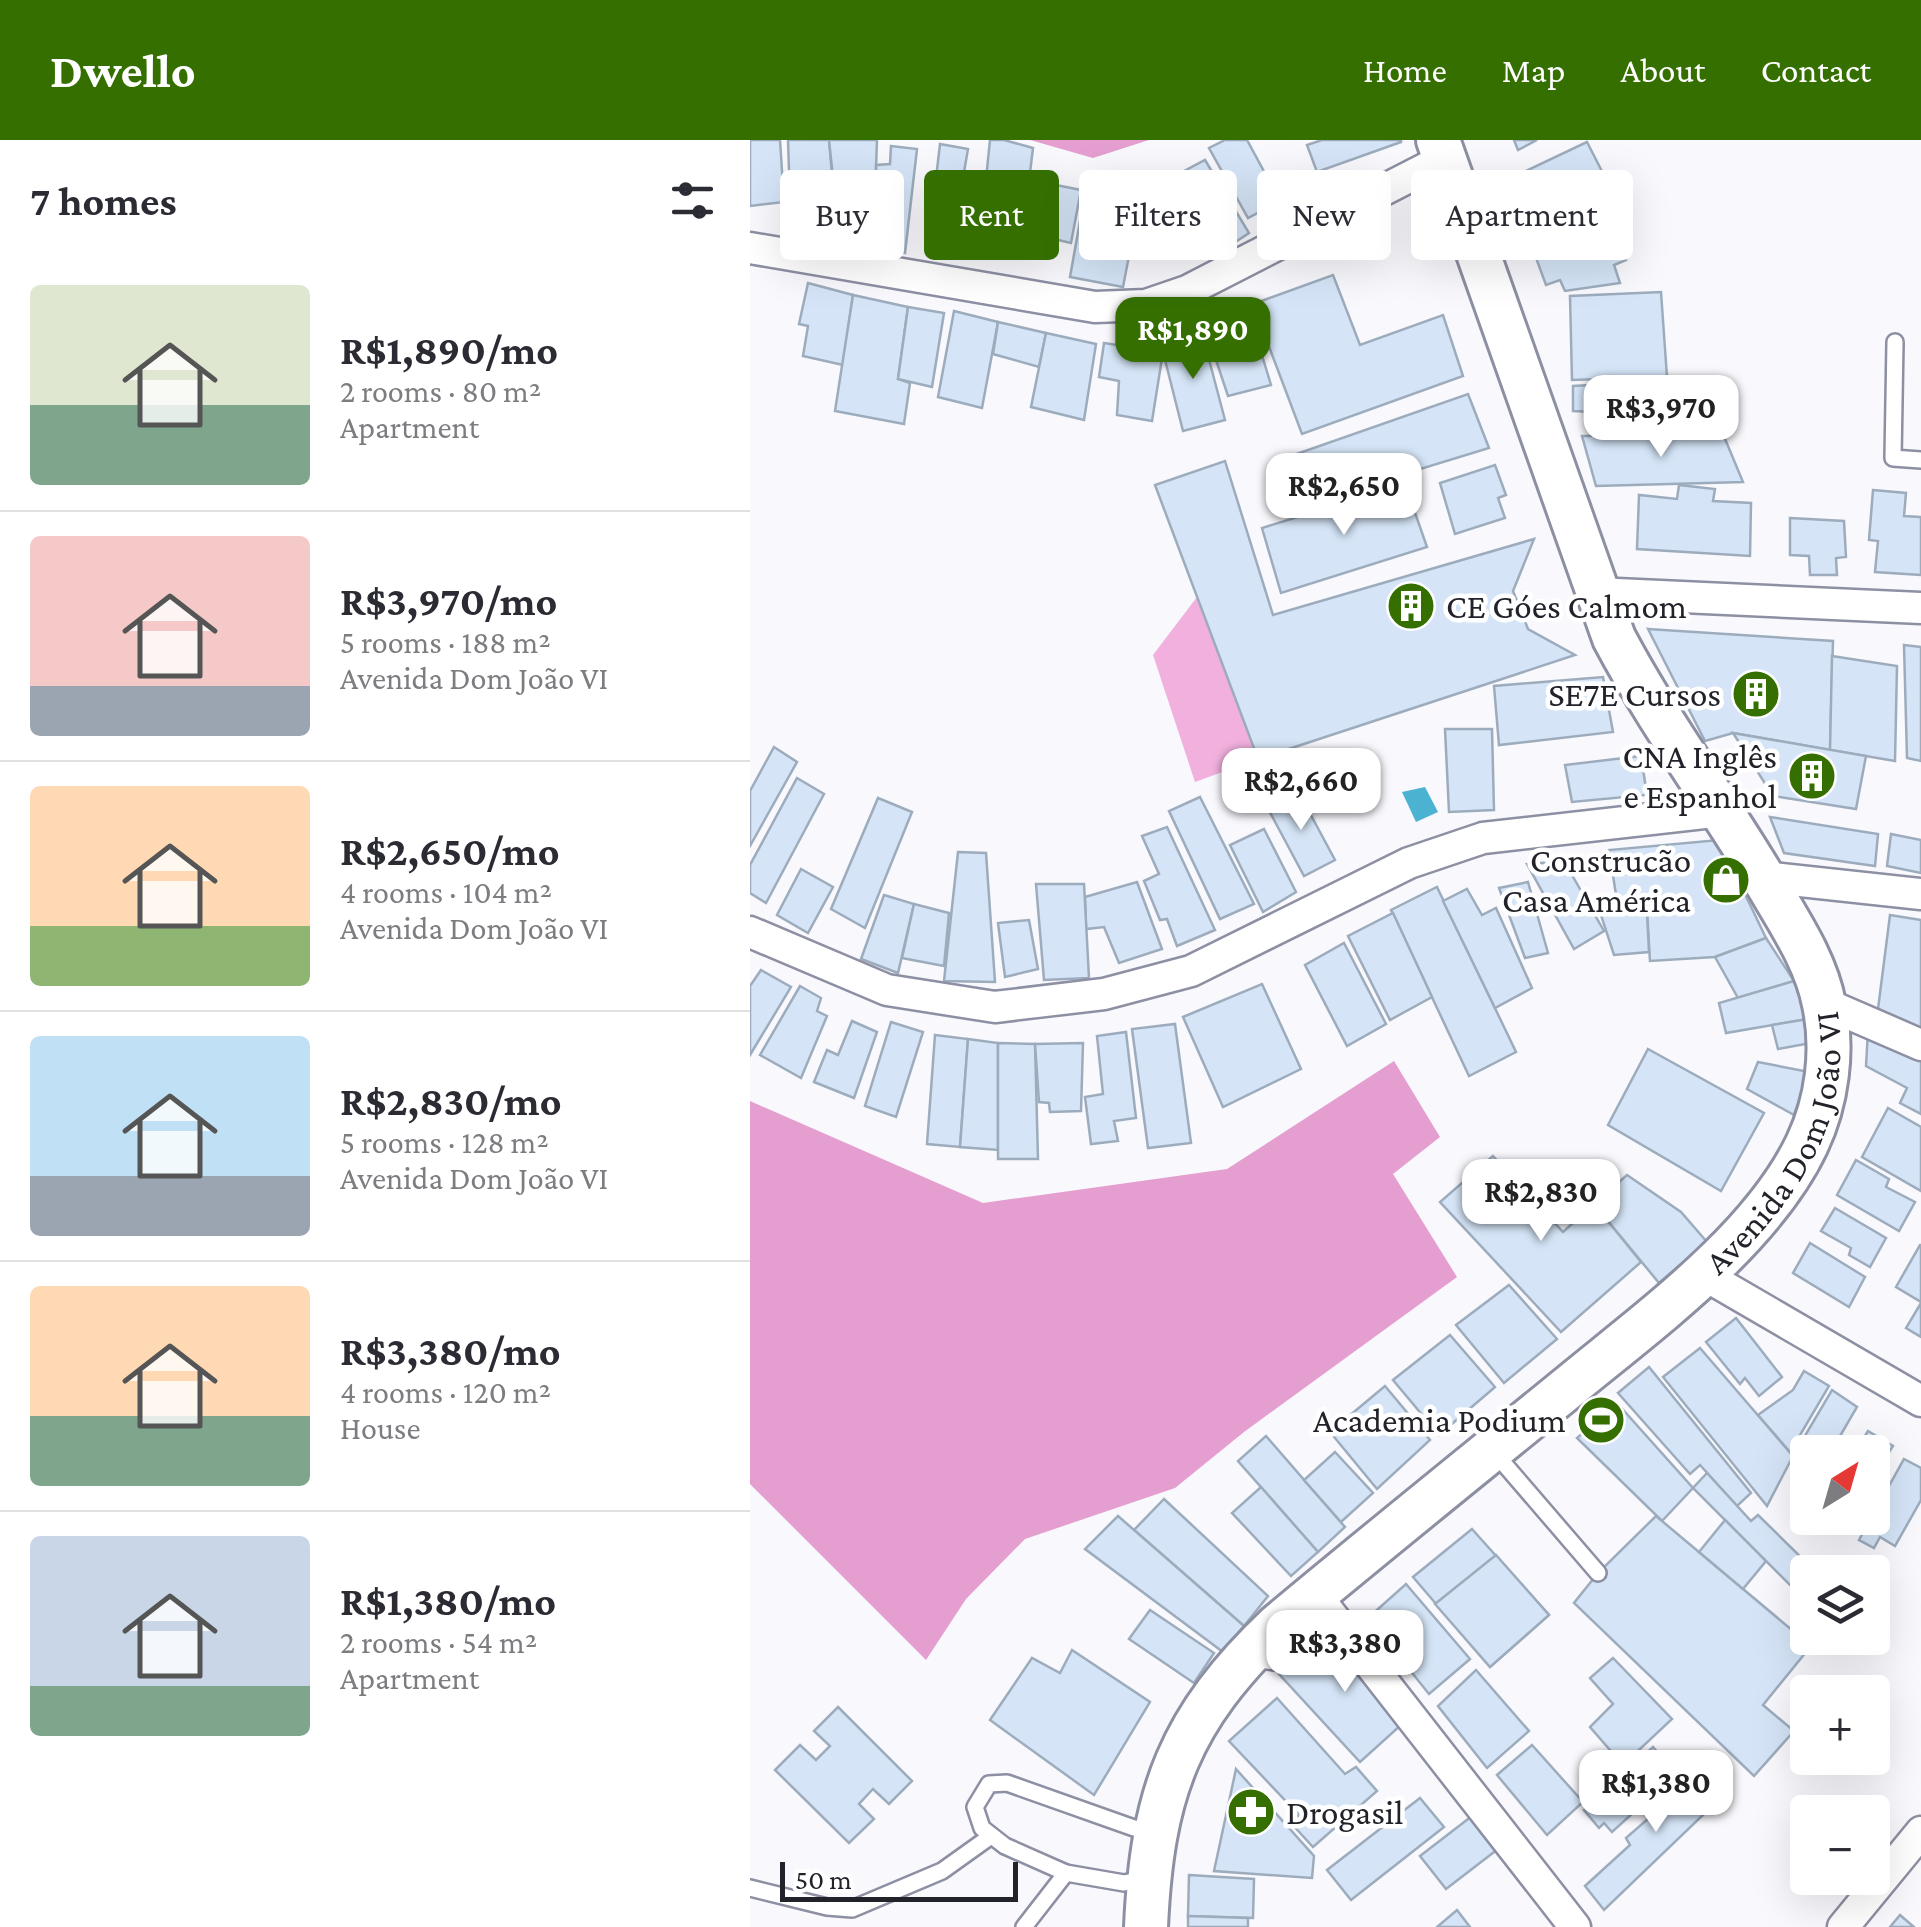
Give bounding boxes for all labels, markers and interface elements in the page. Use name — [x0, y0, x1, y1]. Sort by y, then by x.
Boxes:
text: Dwello — [50, 44, 196, 97]
text: Home — [1363, 51, 1447, 90]
text: Map — [1502, 51, 1565, 90]
text: About — [1620, 51, 1706, 90]
text: Contact — [1761, 51, 1871, 90]
chip: Buy — [780, 170, 904, 260]
chip: Rent — [924, 170, 1059, 260]
chip: Filters — [1079, 170, 1237, 260]
chip: New — [1257, 170, 1391, 260]
chip: Apartment — [1411, 170, 1633, 260]
icon: filters — [665, 173, 720, 228]
text: 7 homes — [30, 177, 177, 224]
pin: R$1,890 — [1101, 297, 1285, 382]
text: R$1,890 — [1137, 311, 1249, 347]
icon: home — [110, 325, 230, 445]
text: R$1,890/mo — [340, 326, 558, 373]
text: 2 rooms · 80 m² — [340, 373, 541, 409]
pin: R$3,970 — [1569, 375, 1753, 460]
text: R$3,970 — [1606, 389, 1716, 425]
text: Apartment — [340, 409, 479, 445]
pin: R$2,650 — [1252, 453, 1436, 538]
text: R$2,650 — [1288, 467, 1400, 503]
icon: home — [110, 576, 230, 696]
text: R$3,970/mo — [340, 577, 557, 624]
building icon: CE Góes Calmom — [1385, 580, 1437, 632]
place label: CE Góes Calmom — [1446, 587, 1687, 626]
text: 5 rooms · 188 m² — [340, 624, 551, 660]
text: Avenida Dom João VI — [340, 660, 608, 696]
building icon: SE7E Cursos — [1730, 668, 1782, 720]
place label: SE7E Cursos — [1548, 675, 1721, 714]
place label: CNA Inglês e Espanhol — [1622, 737, 1777, 816]
pin: R$2,660 — [1209, 748, 1393, 833]
building icon: CNA Inglês e Espanhol — [1786, 750, 1838, 802]
text: R$2,660 — [1244, 762, 1358, 798]
icon: home — [110, 826, 230, 946]
text: R$2,650/mo — [340, 827, 560, 874]
place label: Construcão Casa América — [1502, 841, 1691, 920]
shop icon: Construcão Casa América — [1700, 854, 1752, 906]
text: 4 rooms · 104 m² — [340, 874, 552, 910]
text: Avenida Dom João VI — [340, 910, 608, 946]
street label: Avenida Dom João VI — [1697, 1009, 1848, 1282]
icon: home — [110, 1076, 230, 1196]
text: R$2,830/mo — [340, 1077, 562, 1124]
text: 5 rooms · 128 m² — [340, 1124, 549, 1160]
pin: R$2,830 — [1449, 1159, 1633, 1244]
text: Avenida Dom João VI — [340, 1160, 608, 1196]
text: R$2,830 — [1484, 1173, 1598, 1209]
icon: home — [110, 1326, 230, 1446]
text: R$3,380/mo — [340, 1327, 561, 1374]
text: 4 rooms · 120 m² — [340, 1374, 551, 1410]
sports icon: Academia Podium — [1575, 1394, 1627, 1446]
place label: Academia Podium — [1313, 1401, 1566, 1440]
text: House — [340, 1410, 420, 1446]
north arrow — [1790, 1435, 1890, 1535]
map controls — [1790, 1435, 1890, 1895]
button: layers — [1790, 1555, 1890, 1655]
icon: home — [110, 1576, 230, 1696]
text: R$1,380/mo — [340, 1577, 556, 1624]
pin: R$3,380 — [1253, 1610, 1437, 1695]
text: 2 rooms · 54 m² — [340, 1624, 537, 1660]
text: R$3,380 — [1288, 1624, 1402, 1660]
text: Apartment — [340, 1660, 479, 1696]
button: + — [1790, 1675, 1890, 1775]
pin: R$1,380 — [1564, 1750, 1748, 1835]
text: R$1,380 — [1601, 1764, 1711, 1800]
pharmacy icon: Drogasil — [1225, 1786, 1277, 1838]
place label: Drogasil — [1286, 1793, 1403, 1832]
button: − — [1790, 1795, 1890, 1895]
scale bar — [780, 1857, 1018, 1902]
text: 50 m — [795, 1864, 852, 1895]

